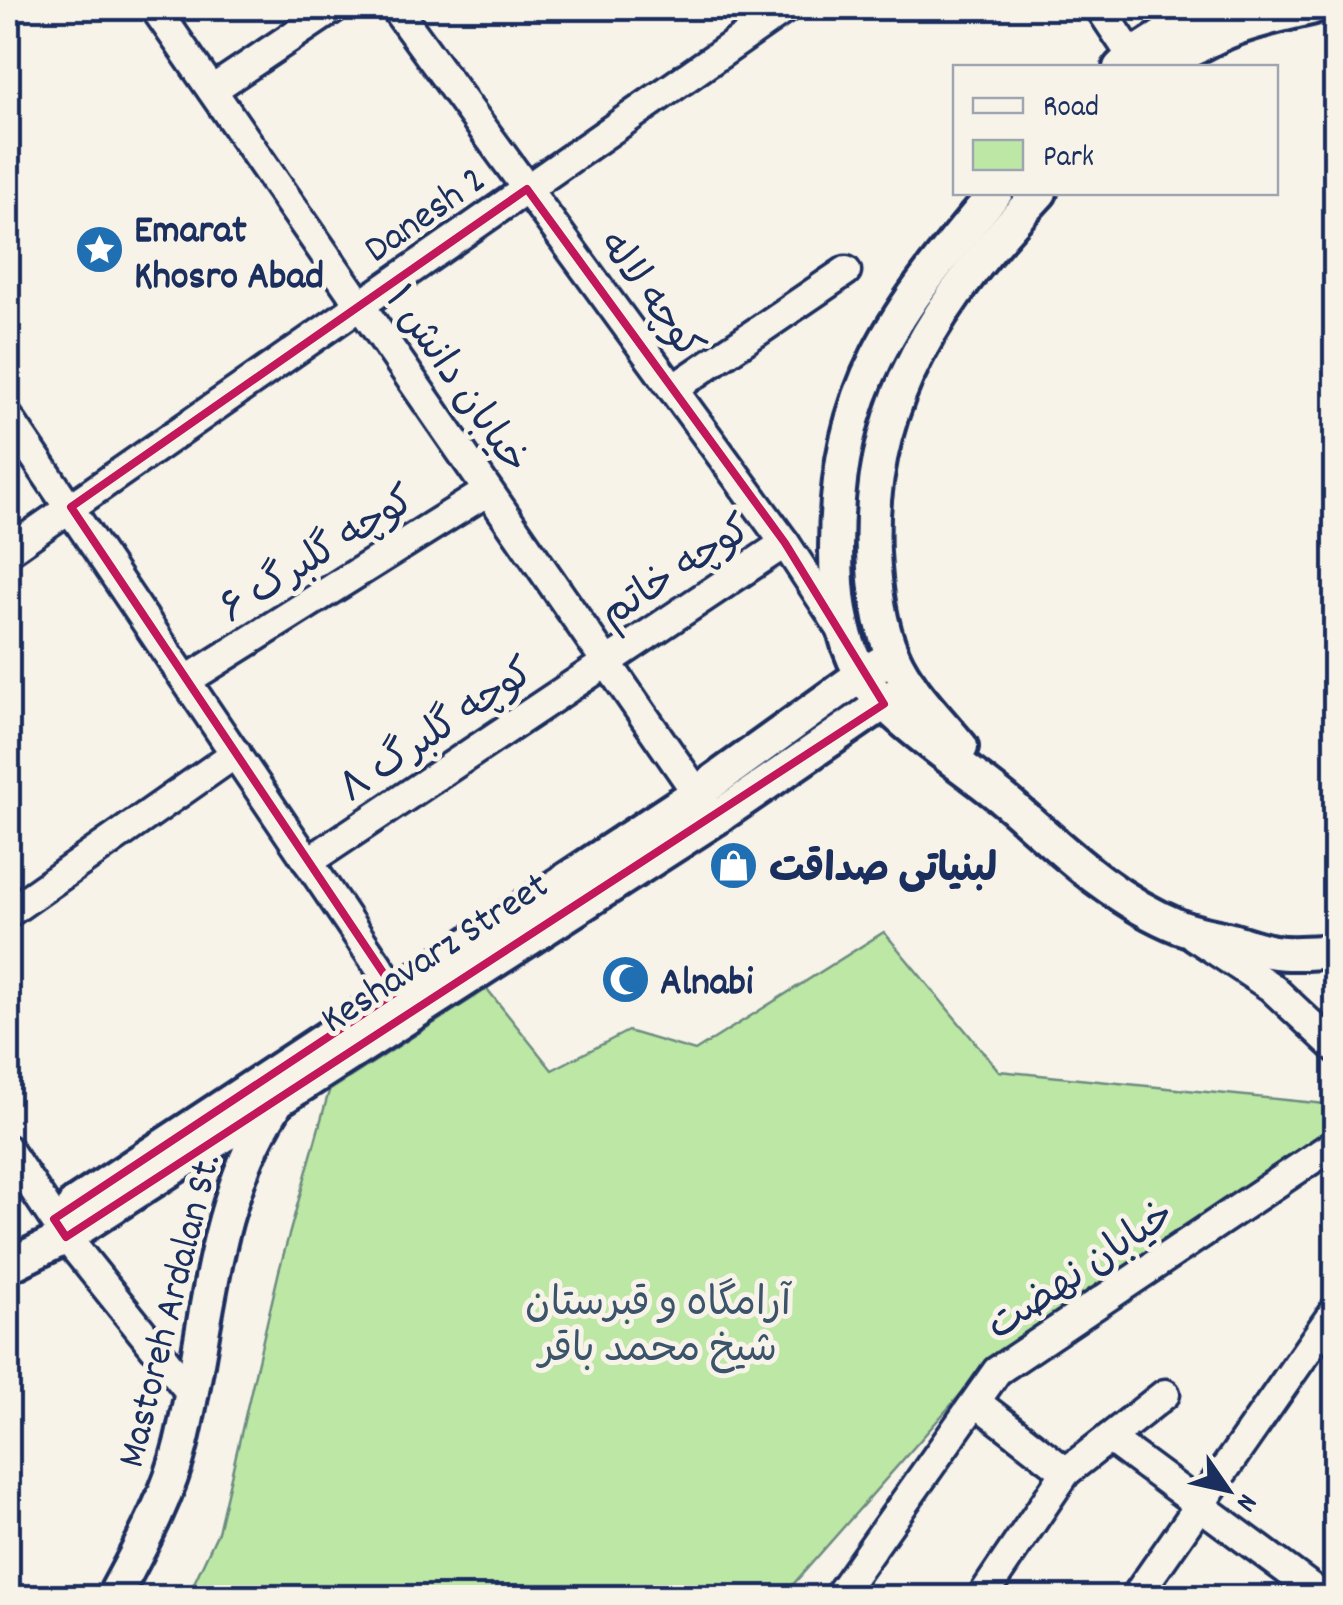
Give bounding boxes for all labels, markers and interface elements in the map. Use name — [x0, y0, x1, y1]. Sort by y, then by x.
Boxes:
legend — [953, 65, 1278, 195]
text: Road — [1043, 88, 1099, 131]
text: Park — [1043, 138, 1094, 181]
street label: Danesh 2 — [354, 155, 499, 280]
place label: Emarat Khosro Abad — [134, 205, 324, 308]
street label: کوچه لاله — [582, 222, 714, 374]
place icon: Emarat Khosro Abad — [73, 224, 125, 276]
street label: خیابان دانش ۱ — [368, 276, 540, 488]
street label: کوچه گلبرگ ۶ — [211, 475, 428, 640]
street label: کوچه خاتم — [590, 504, 765, 645]
street label: کوچه گلبرگ ۸ — [330, 647, 548, 820]
shop icon: لبنیاتی ‌صداقت — [708, 840, 760, 892]
place label: لبنیاتی ‌صداقت — [769, 844, 997, 901]
street label: Keshavarz Street — [311, 860, 562, 1051]
mosque icon: Alnabi — [599, 953, 651, 1005]
place label: Alnabi — [660, 957, 754, 1014]
street label: Mastoreh Ardalan St. — [106, 1149, 239, 1474]
street label: خیابان نهضت — [977, 1189, 1188, 1357]
park label: آرامگاه و قبرستان شیخ محمد باقر — [525, 1278, 793, 1381]
north arrow — [1178, 1440, 1278, 1540]
text: N — [1224, 1484, 1265, 1518]

